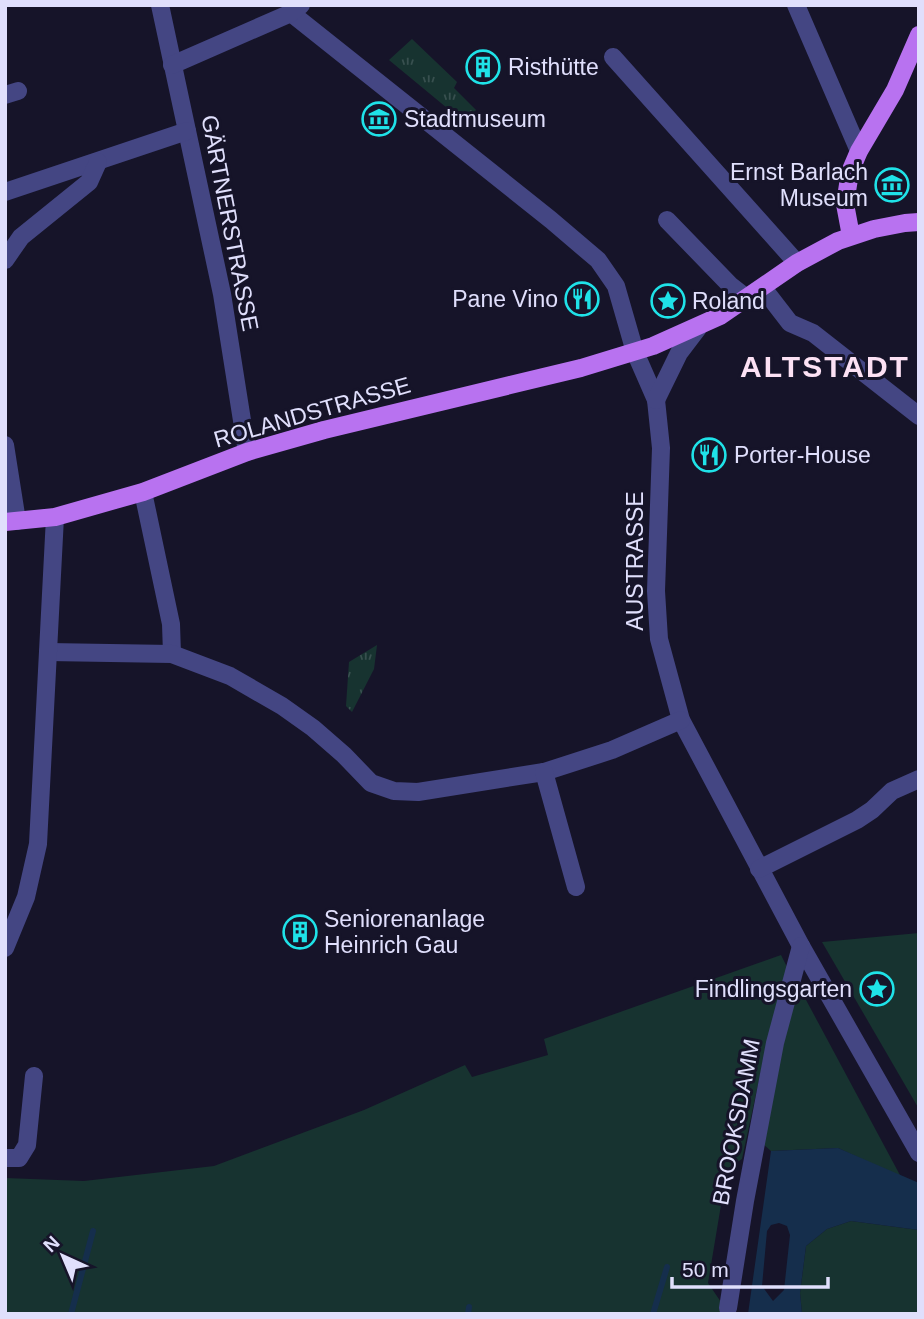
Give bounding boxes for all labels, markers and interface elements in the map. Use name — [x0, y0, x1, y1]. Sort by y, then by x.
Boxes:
building icon: Risthütte — [464, 48, 502, 86]
place label: Risthütte — [508, 54, 599, 80]
museum icon: Stadtmuseum — [360, 100, 398, 138]
place label: Stadtmuseum — [404, 106, 546, 132]
street label: GÄRTNERSTRASSE — [196, 113, 264, 333]
place label: Ernst Barlach Museum — [730, 159, 868, 211]
museum icon: Ernst Barlach Museum — [873, 166, 911, 204]
restaurant icon: Pane Vino — [563, 280, 601, 318]
place icon: Roland — [649, 282, 687, 320]
place label: Pane Vino — [452, 286, 558, 312]
place label: Roland — [692, 288, 765, 314]
district label: ALTSTADT — [740, 350, 910, 383]
street label: ROLANDSTRASSE — [211, 371, 413, 453]
restaurant icon: Porter-House — [690, 436, 728, 474]
place label: Porter-House — [734, 442, 871, 468]
street label: AUSTRASSE — [622, 491, 648, 631]
place label: Seniorenanlage Heinrich Gau — [324, 906, 485, 958]
building icon: Seniorenanlage Heinrich Gau — [281, 913, 319, 951]
place icon: Findlingsgarten — [858, 970, 896, 1008]
place label: Findlingsgarten — [695, 976, 852, 1002]
street label: BROOKSDAMM — [707, 1037, 765, 1207]
north arrow — [28, 1221, 98, 1291]
text: N — [39, 1232, 64, 1256]
scale bar — [672, 1246, 828, 1290]
text: 50 m — [682, 1258, 729, 1281]

